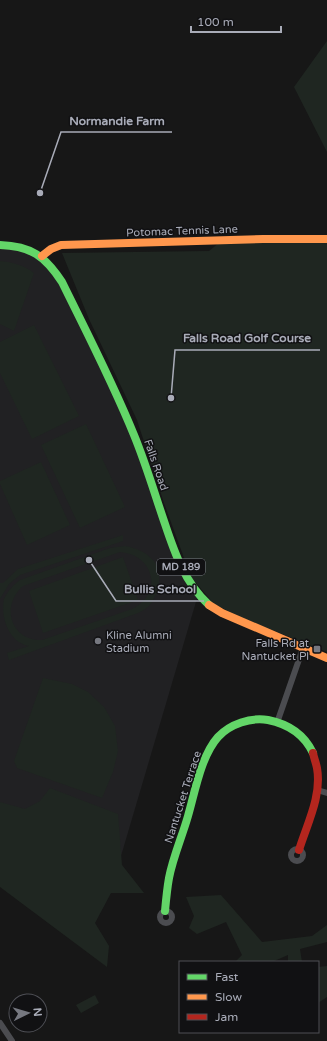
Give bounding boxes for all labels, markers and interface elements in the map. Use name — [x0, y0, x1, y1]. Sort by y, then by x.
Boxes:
scale bar — [191, 8, 281, 34]
text: 100 m — [197, 15, 234, 29]
callout: Normandie Farm — [61, 108, 172, 132]
text: Normandie Farm — [69, 114, 165, 128]
street label: Potomac Tennis Lane — [126, 223, 238, 239]
callout: Falls Road Golf Course — [175, 326, 320, 350]
text: Falls Road Golf Course — [183, 331, 311, 345]
street label: Falls Road — [141, 438, 171, 492]
road number: MD 189 — [157, 559, 205, 575]
callout: Bullis School — [116, 577, 204, 601]
text: Bullis School — [124, 582, 196, 596]
place label: Kline Alumni Stadium — [106, 629, 172, 655]
marker: Kline Alumni Stadium — [93, 636, 103, 646]
place label: Falls Rd at Nantucket Pl — [241, 637, 309, 663]
marker: Falls Rd at Nantucket Pl — [312, 644, 322, 654]
street label: Nantucket Terrace — [162, 749, 204, 845]
legend — [179, 961, 319, 1033]
text: Fast — [215, 970, 239, 984]
text: Slow — [215, 990, 242, 1004]
north arrow — [8, 993, 48, 1033]
text: N — [31, 1007, 44, 1017]
text: Jam — [215, 1010, 238, 1024]

